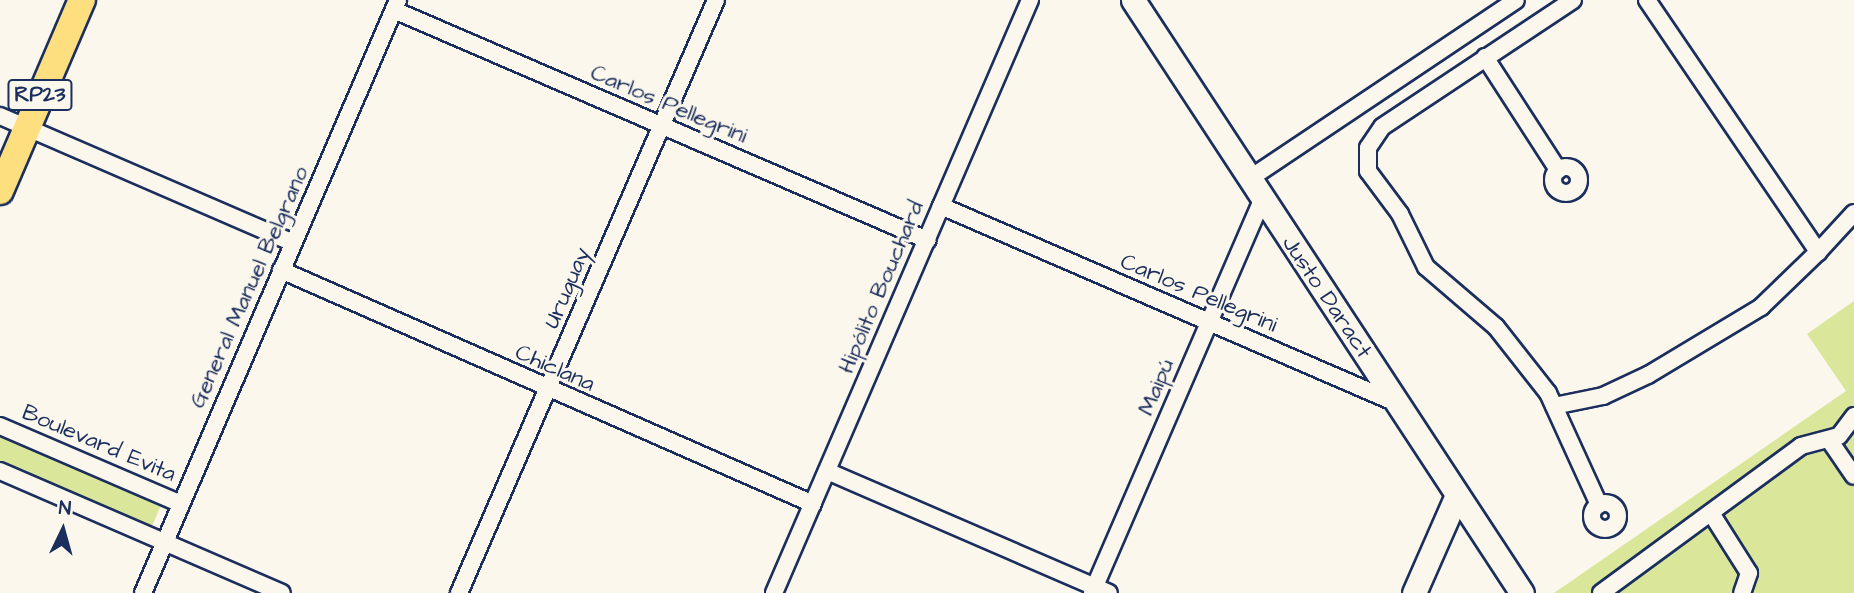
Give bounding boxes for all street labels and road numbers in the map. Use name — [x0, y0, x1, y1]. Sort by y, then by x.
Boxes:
street label: Carlos Pellegrini — [586, 59, 752, 149]
road number: RP23 — [7, 78, 73, 112]
street label: General Manuel Belgrano — [183, 162, 315, 412]
street label: Hipólito Bouchard — [832, 197, 930, 377]
street label: Justo Daract — [1276, 231, 1378, 363]
street label: Uruguay — [538, 243, 596, 333]
street label: Carlos Pellegrini — [1116, 248, 1282, 338]
street label: Chiclana — [511, 338, 599, 398]
street label: Maipú — [1132, 355, 1180, 419]
street label: Boulevard Evita — [18, 398, 180, 488]

